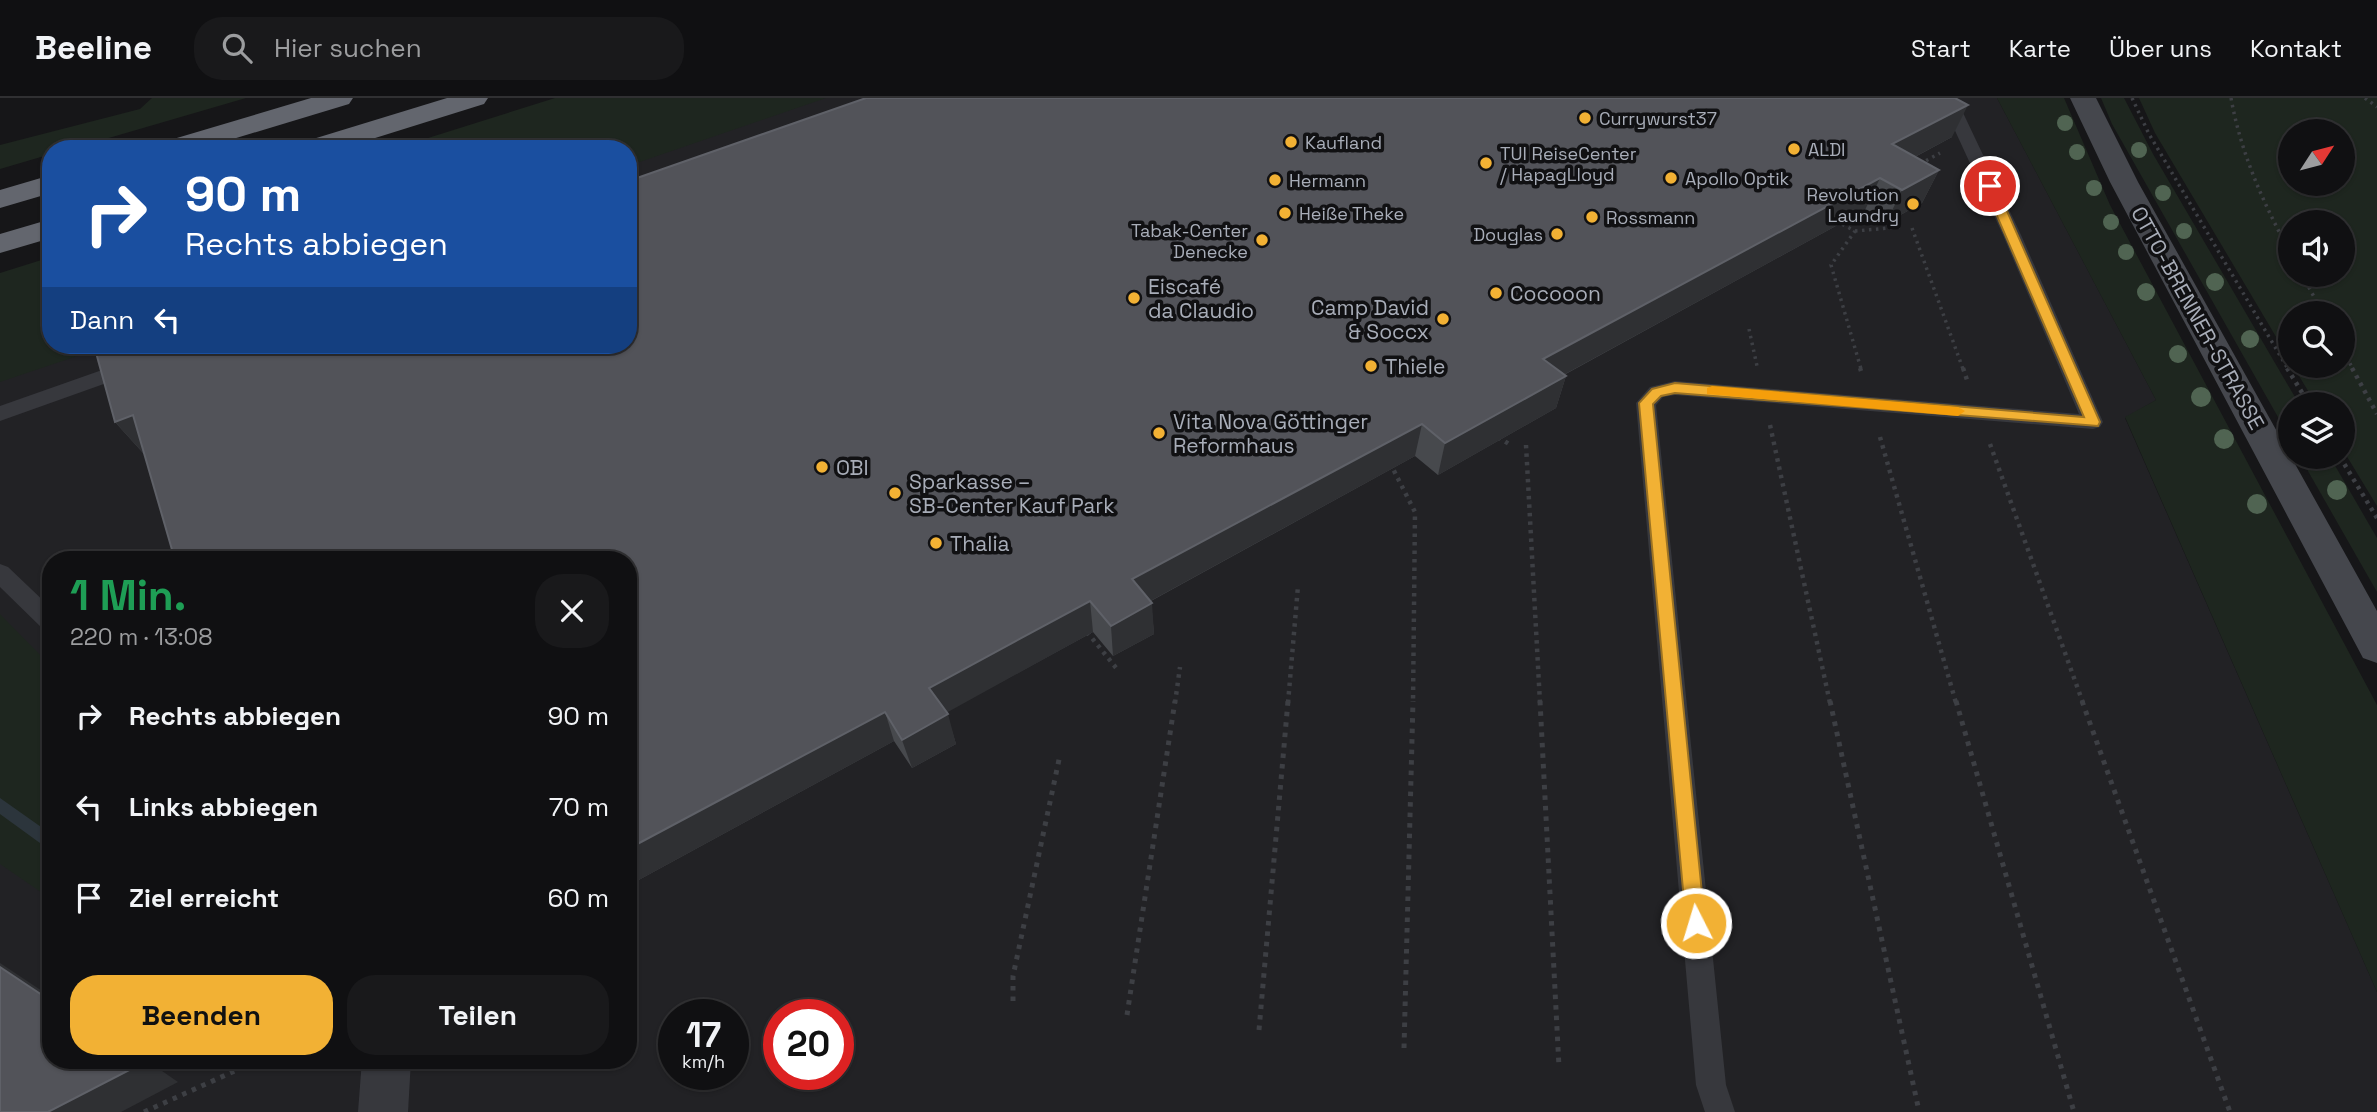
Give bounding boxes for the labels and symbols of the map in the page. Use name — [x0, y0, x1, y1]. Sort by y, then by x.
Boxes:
place label: Currywurst37 — [1599, 107, 1717, 130]
marker: Currywurst37 — [1577, 110, 1593, 126]
north arrow — [2278, 119, 2356, 196]
place label: Kaufland — [1305, 131, 1382, 154]
marker: Kaufland — [1283, 134, 1299, 150]
place label: ALDI — [1808, 138, 1846, 161]
marker: ALDI — [1786, 141, 1802, 157]
place label: TUI ReiseCenter / HapagLloyd — [1500, 142, 1637, 186]
marker: TUI ReiseCenter / HapagLloyd — [1478, 155, 1494, 171]
pin — [1960, 156, 2020, 216]
place label: Apollo Optik — [1685, 167, 1790, 190]
place label: Hermann — [1289, 169, 1366, 192]
marker: Apollo Optik — [1663, 170, 1679, 186]
marker: Hermann — [1267, 172, 1283, 188]
place label: Revolution Laundry — [1807, 183, 1899, 227]
marker: Revolution Laundry — [1905, 196, 1921, 212]
place label: Heiße Theke — [1299, 202, 1404, 225]
street label: OTTO-BRENNER-STRASSE — [2125, 202, 2271, 434]
marker: Heiße Theke — [1277, 205, 1293, 221]
place label: Rossmann — [1606, 206, 1695, 229]
marker: Rossmann — [1584, 209, 1600, 225]
place label: Tabak-Center Denecke — [1131, 219, 1248, 263]
place label: Douglas — [1473, 223, 1543, 246]
marker: Douglas — [1549, 226, 1565, 242]
marker: Tabak-Center Denecke — [1254, 232, 1270, 248]
place label: Eiscafé da Claudio — [1148, 273, 1254, 324]
place label: Cocooon — [1510, 280, 1601, 307]
marker: Cocooon — [1488, 285, 1504, 301]
marker: Eiscafé da Claudio — [1126, 290, 1142, 306]
place label: Camp David & Soccx — [1311, 294, 1429, 345]
marker: Camp David & Soccx — [1435, 311, 1451, 327]
place label: Thiele — [1385, 353, 1445, 380]
marker: Thiele — [1363, 358, 1379, 374]
place label: Vita Nova Göttinger Reformhaus — [1173, 408, 1368, 459]
marker: Vita Nova Göttinger Reformhaus — [1151, 425, 1167, 441]
place label: OBI — [836, 454, 869, 481]
marker: OBI — [814, 459, 830, 475]
place label: Sparkasse – SB-Center Kauf Park — [909, 468, 1115, 519]
marker: Sparkasse – SB-Center Kauf Park — [887, 485, 903, 501]
place label: Thalia — [950, 530, 1010, 557]
marker: Thalia — [928, 535, 944, 551]
position arrow — [1659, 886, 1733, 960]
speed limit sign: 20 — [763, 999, 854, 1090]

